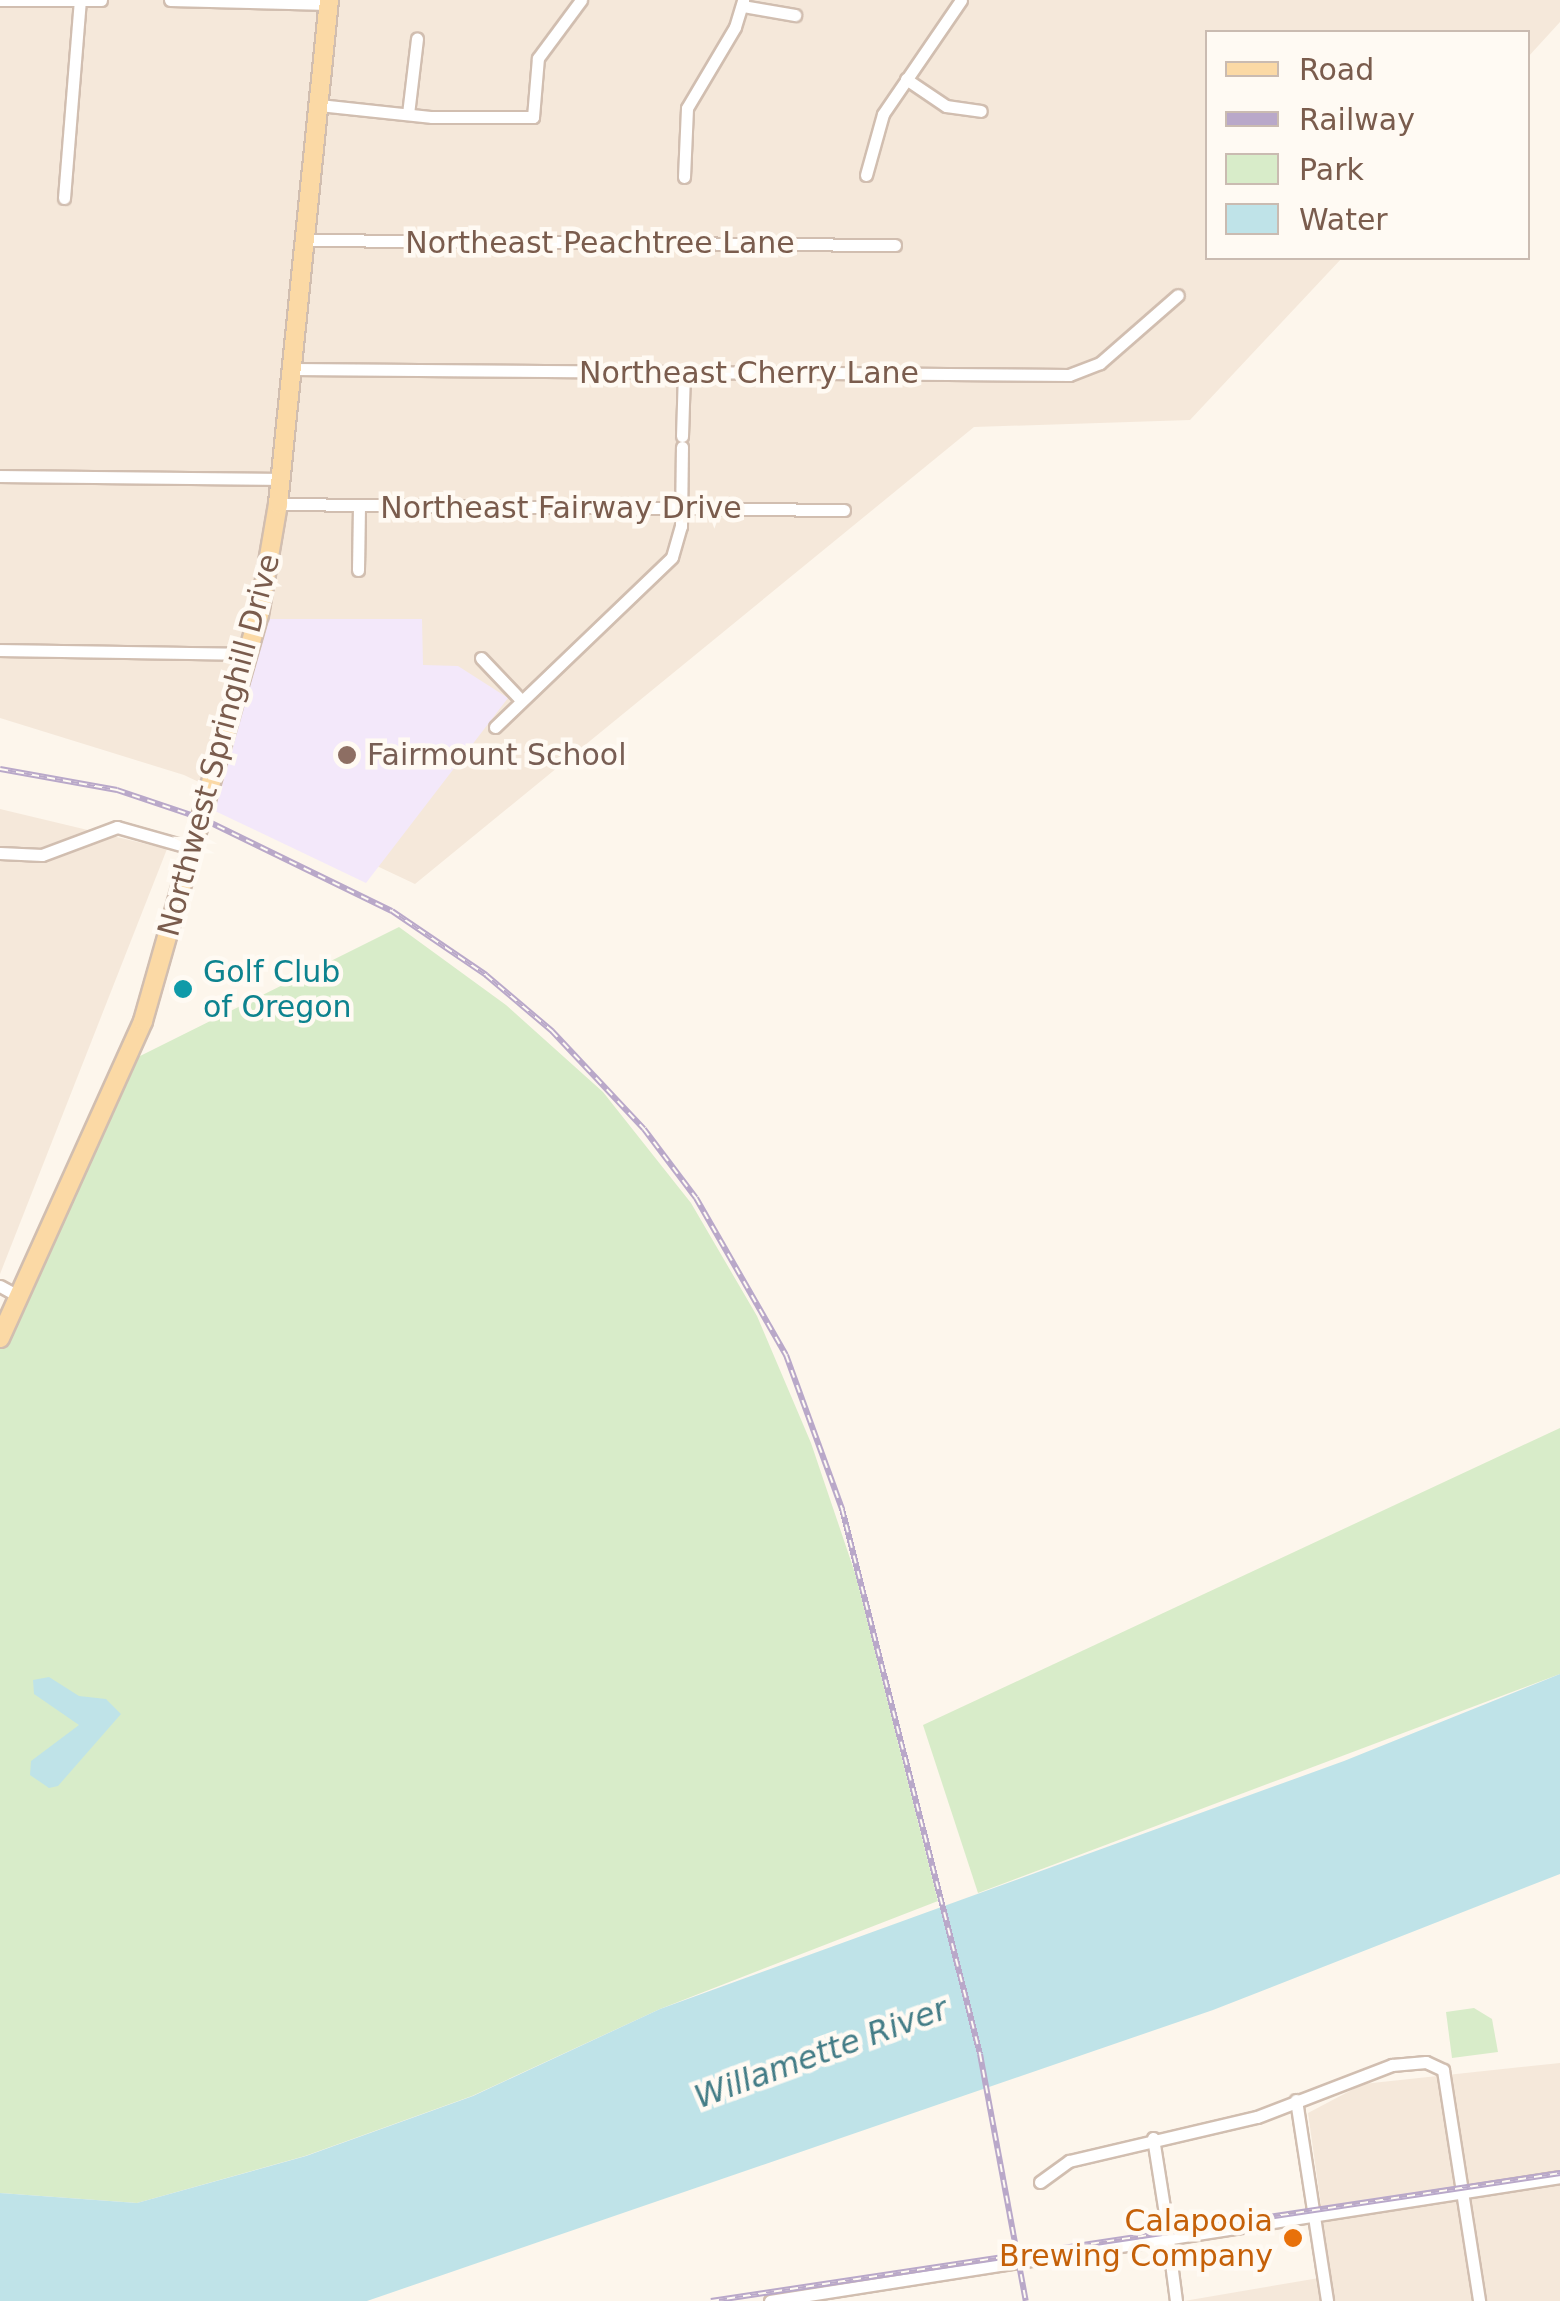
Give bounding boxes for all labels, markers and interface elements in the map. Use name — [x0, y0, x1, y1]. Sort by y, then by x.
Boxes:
legend — [1205, 30, 1530, 260]
text: Road — [1299, 52, 1374, 87]
text: Railway — [1299, 102, 1415, 137]
text: Park — [1299, 152, 1364, 187]
text: Water — [1299, 202, 1388, 237]
street label: Northeast Peachtree Lane — [405, 225, 795, 261]
street label: Northeast Cherry Lane — [579, 355, 919, 391]
street label: Northeast Fairway Drive — [380, 490, 742, 526]
street label: Northwest Springhill Drive — [151, 550, 287, 940]
place label: Fairmount School — [367, 737, 627, 773]
marker: Fairmount School — [336, 744, 358, 766]
place label: Golf Club of Oregon — [203, 954, 352, 1024]
marker: Golf Club of Oregon — [172, 978, 194, 1000]
water label: Willamette River — [689, 1989, 953, 2117]
place label: Calapooia Brewing Company — [999, 2203, 1273, 2274]
marker: Calapooia Brewing Company — [1282, 2227, 1304, 2249]

